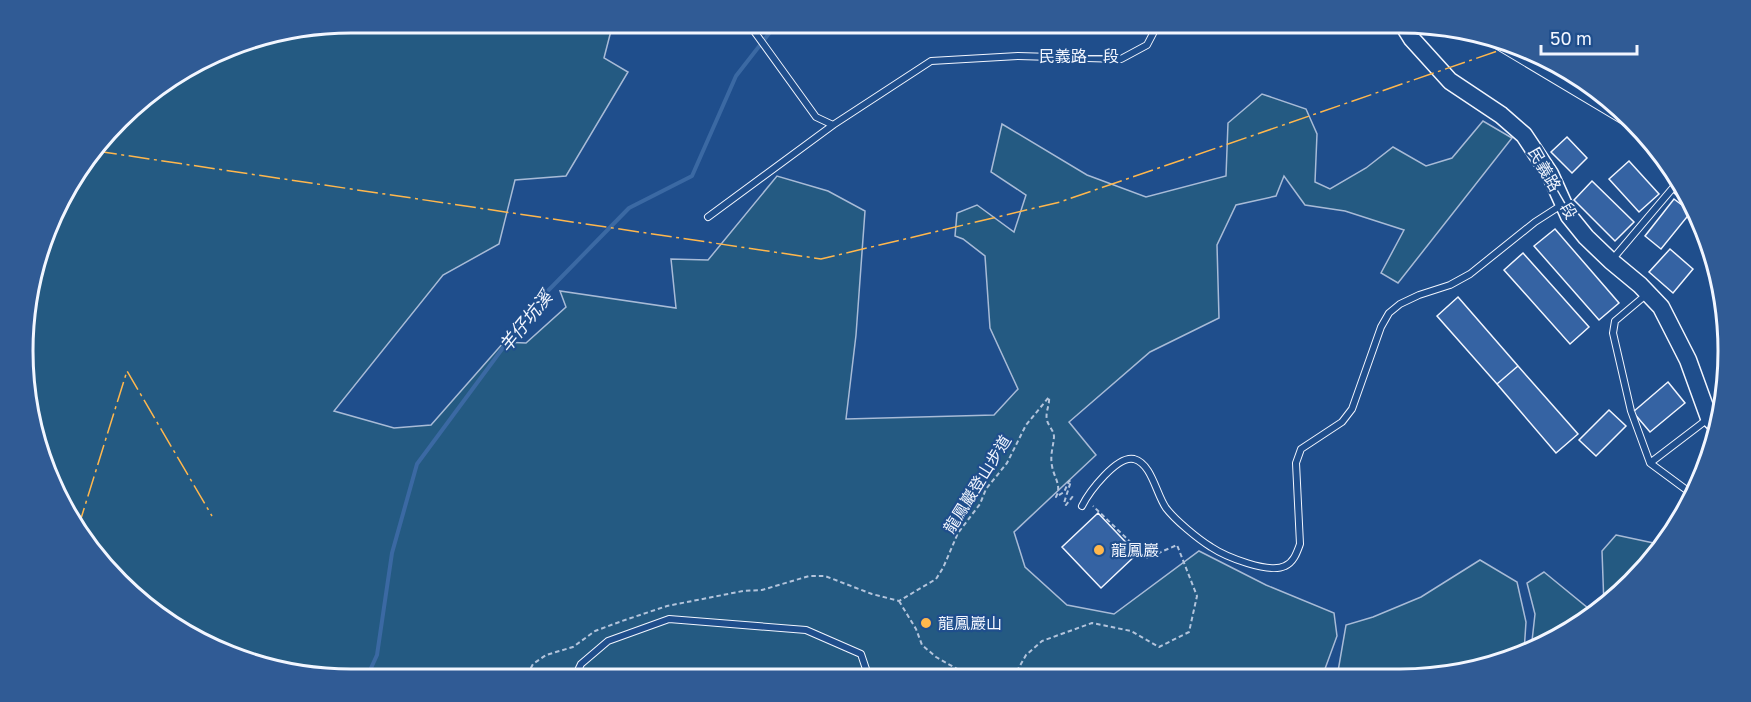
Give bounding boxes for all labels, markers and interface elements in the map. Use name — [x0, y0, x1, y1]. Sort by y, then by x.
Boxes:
scale bar — [1541, 18, 1637, 56]
text: 50 m — [1550, 27, 1592, 49]
street label: 民義路一段 — [1039, 46, 1119, 66]
street label: 民義路一段 — [1524, 143, 1582, 223]
water label: 羊仔坑溪 — [494, 284, 558, 356]
street label: 龍鳳巖登山步道 — [939, 431, 1015, 537]
place label: 龍鳳巖 — [1111, 540, 1159, 560]
marker: 龍鳳巖 — [1092, 543, 1106, 557]
place label: 龍鳳巖山 — [938, 613, 1002, 633]
marker: 龍鳳巖山 — [919, 616, 933, 630]

